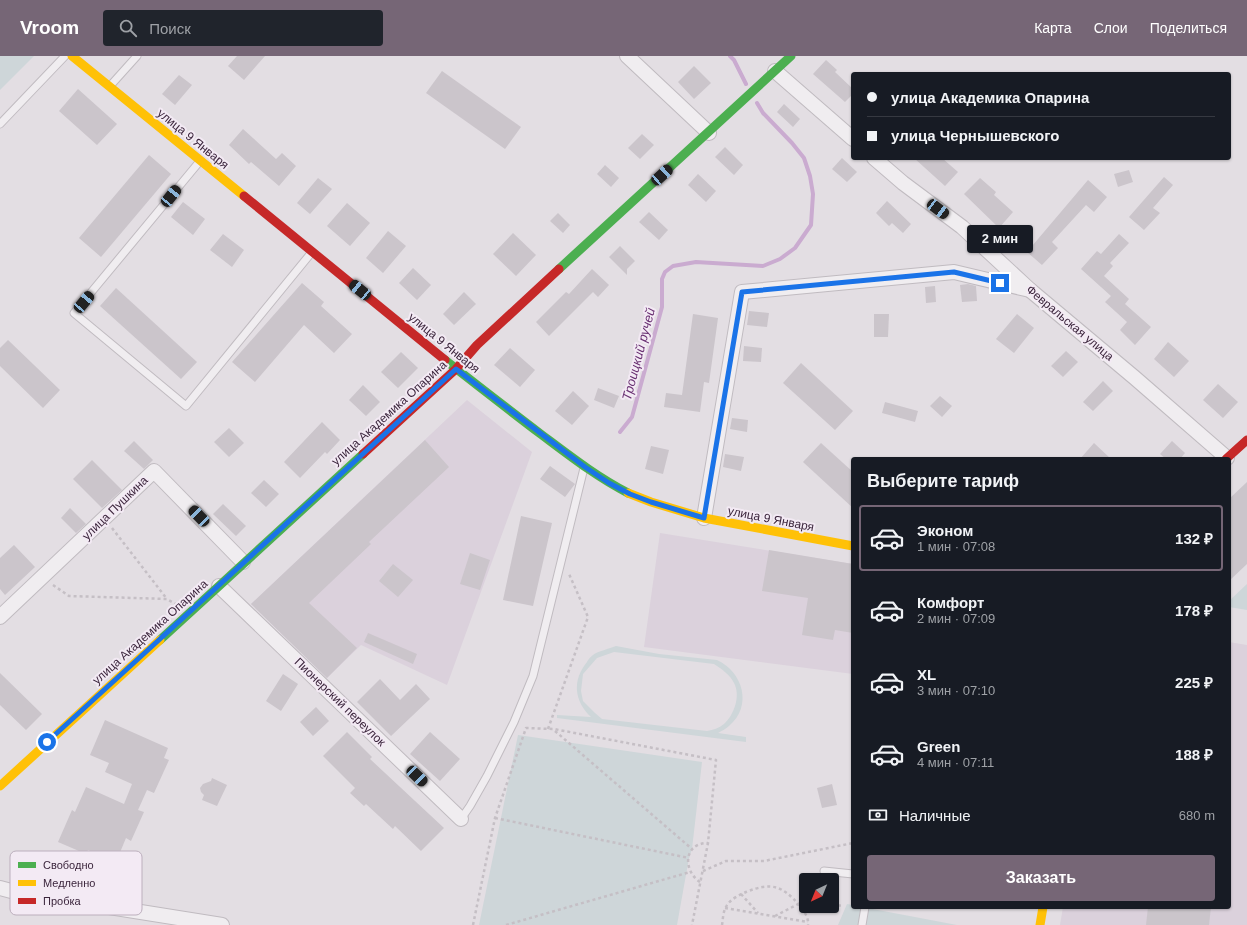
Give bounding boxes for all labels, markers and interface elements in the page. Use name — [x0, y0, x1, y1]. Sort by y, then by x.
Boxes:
search box — [103, 10, 383, 46]
text: Vroom — [20, 17, 79, 38]
icon: search — [117, 17, 139, 39]
text: Поиск — [149, 20, 191, 37]
text: Карта — [1034, 20, 1072, 36]
text: Слои — [1094, 20, 1128, 36]
text: Поделиться — [1150, 20, 1227, 36]
text: улица Академика Опарина — [891, 89, 1089, 106]
street label: улица 9 Января — [155, 106, 231, 172]
text: улица Чернышевского — [891, 127, 1059, 144]
car — [649, 163, 675, 187]
car — [159, 183, 183, 209]
car — [925, 197, 951, 221]
callout: 2 мин — [967, 225, 1033, 253]
text: 2 мин — [982, 231, 1018, 246]
route end — [991, 274, 1009, 292]
car — [347, 278, 373, 302]
street label: Февральская улица — [1023, 282, 1117, 364]
car — [72, 289, 96, 315]
water label: Троицкий ручей — [619, 306, 658, 402]
street label: улица 9 Января — [406, 310, 482, 376]
street label: улица Академика Опарина — [329, 357, 450, 468]
text: Выберите тариф — [867, 471, 1019, 491]
street label: улица Пушкина — [79, 473, 151, 543]
car — [186, 503, 212, 529]
street label: улица 9 Января — [727, 504, 815, 534]
icon: car — [869, 520, 905, 556]
text: Эконом — [917, 522, 973, 539]
text: 132 ₽ — [1175, 530, 1213, 547]
text: 1 мин · 07:08 — [917, 539, 995, 554]
street label: улица Академика Опарина — [90, 576, 211, 687]
icon: car — [869, 592, 905, 628]
text: Комфорт — [917, 594, 984, 611]
text: 178 ₽ — [1175, 602, 1213, 619]
text: 2 мин · 07:09 — [917, 611, 995, 626]
street label: Пионерский переулок — [292, 655, 389, 750]
icon: car — [869, 664, 905, 700]
text: XL — [917, 666, 936, 683]
text: 225 ₽ — [1175, 674, 1213, 691]
text: 3 мин · 07:10 — [917, 683, 995, 698]
route start — [38, 733, 56, 751]
icon: car — [869, 736, 905, 772]
text: Green — [917, 738, 960, 755]
text: 188 ₽ — [1175, 746, 1213, 763]
text: 4 мин · 07:11 — [917, 755, 994, 770]
car — [404, 763, 430, 789]
icon: cash — [867, 804, 889, 826]
text: Наличные — [899, 807, 971, 824]
text: 680 m — [1179, 808, 1215, 823]
legend — [10, 851, 142, 915]
button: Заказать — [867, 855, 1215, 901]
text: Свободно — [43, 859, 94, 871]
north arrow — [799, 873, 839, 913]
map controls — [799, 873, 839, 913]
text: Медленно — [43, 877, 95, 889]
text: Пробка — [43, 895, 81, 907]

